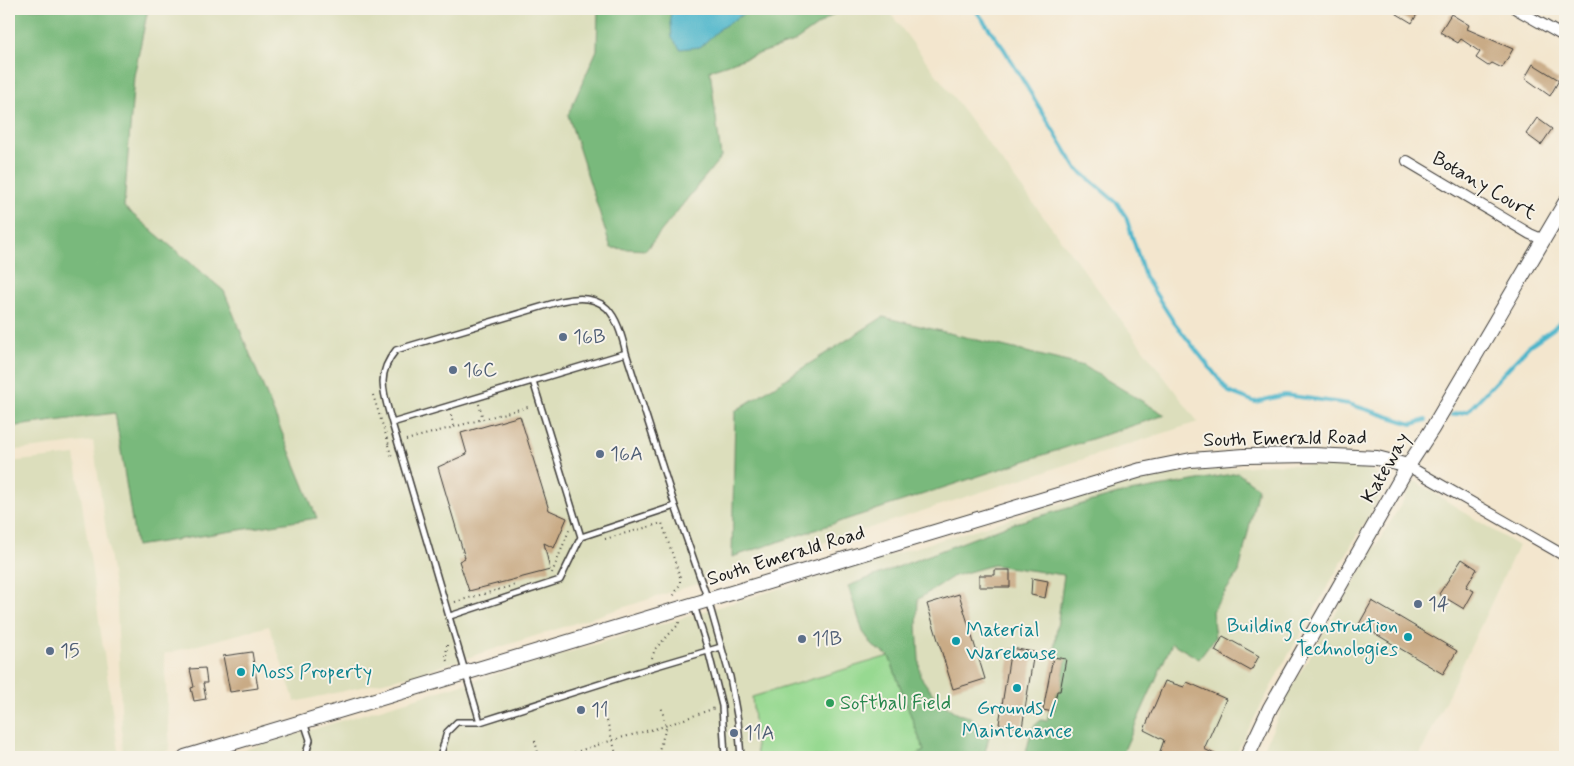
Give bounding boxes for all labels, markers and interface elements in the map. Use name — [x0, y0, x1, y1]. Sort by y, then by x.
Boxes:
street label: Botany Court — [1427, 145, 1541, 227]
place label: 16B — [573, 324, 606, 351]
marker: 16B — [557, 331, 569, 343]
place label: 16C — [463, 357, 497, 384]
marker: 16C — [447, 364, 459, 376]
street label: South Emerald Road — [1203, 424, 1367, 454]
street label: Kateway — [1355, 428, 1417, 508]
place label: 16A — [610, 441, 643, 468]
marker: 16A — [594, 448, 606, 460]
street label: South Emerald Road — [704, 519, 868, 593]
place label: 14 — [1428, 591, 1449, 618]
marker: 14 — [1412, 598, 1424, 610]
place label: Building Construction Technologies — [1227, 613, 1398, 664]
place label: Material Warehouse — [966, 617, 1056, 667]
place label: 11B — [812, 626, 842, 653]
marker: Building Construction Technologies — [1402, 631, 1414, 643]
marker: 11B — [796, 633, 808, 645]
marker: Material Warehouse — [950, 635, 962, 647]
place label: 15 — [60, 638, 80, 665]
marker: 15 — [44, 645, 56, 657]
place label: Moss Property — [251, 659, 372, 686]
marker: Moss Property — [235, 666, 247, 678]
marker: Grounds / Maintenance — [1011, 682, 1023, 694]
place label: Softball Field — [840, 690, 951, 717]
place label: Grounds / Maintenance — [962, 695, 1072, 745]
place label: 11 — [591, 697, 609, 724]
marker: Softball Field — [824, 697, 836, 709]
marker: 11 — [575, 704, 587, 716]
place label: 11A — [744, 720, 775, 747]
marker: 11A — [728, 727, 740, 739]

